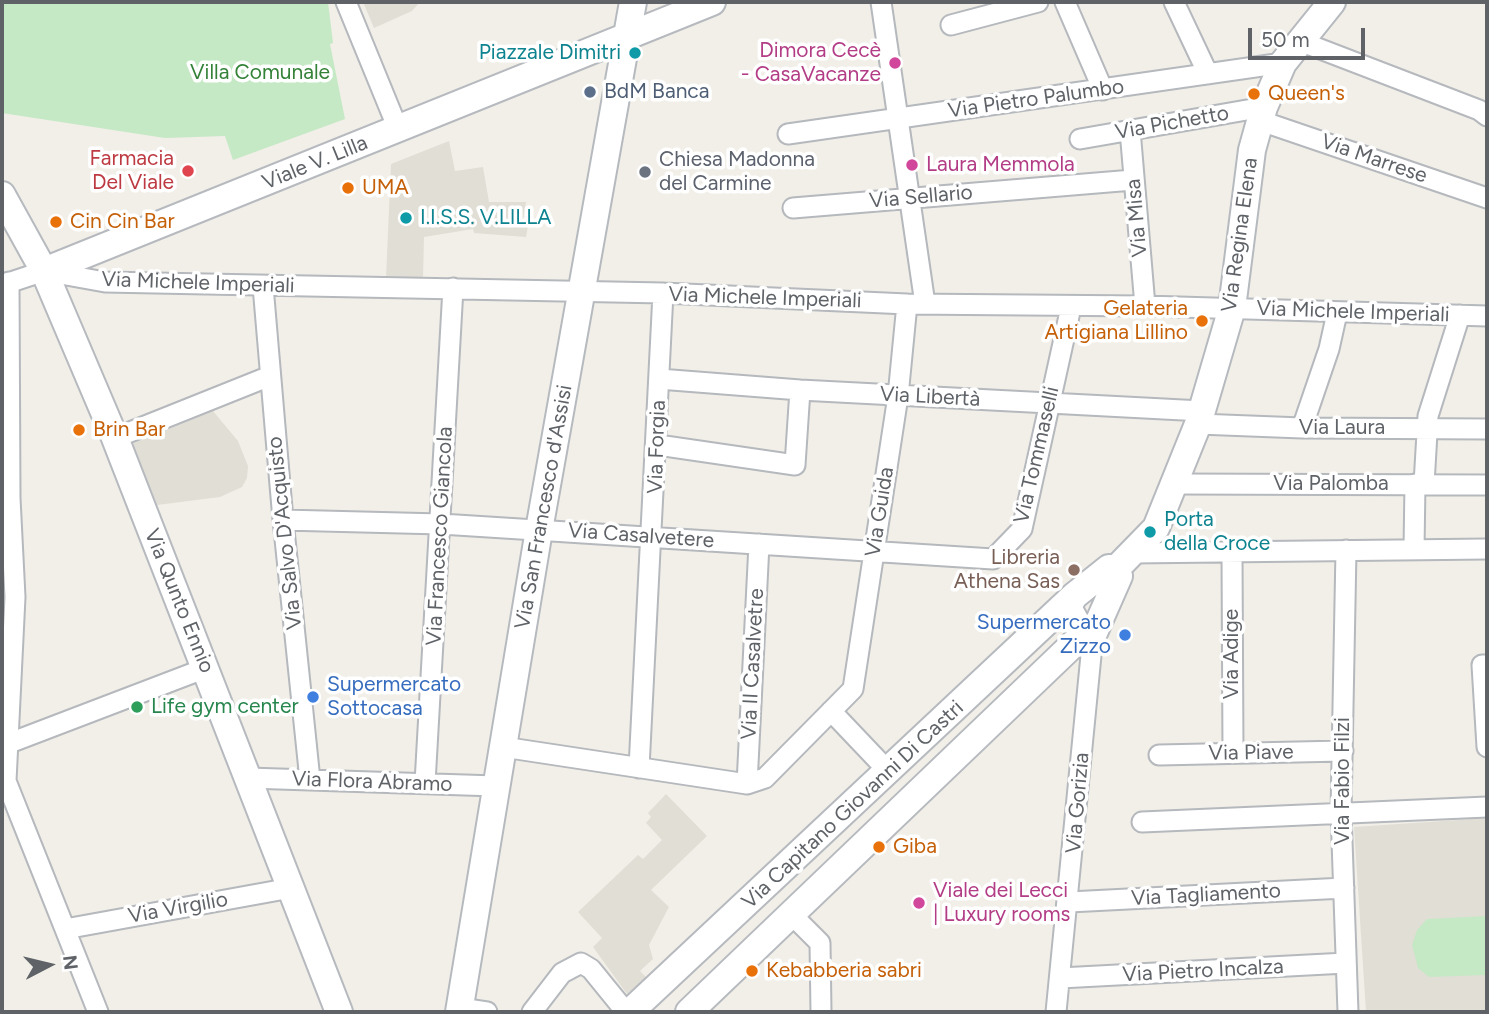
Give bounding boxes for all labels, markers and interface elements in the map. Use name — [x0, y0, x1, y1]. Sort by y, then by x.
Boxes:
scale bar — [1251, 14, 1368, 58]
text: 50 m — [1261, 27, 1310, 52]
place label: Dimora Cecè - CasaVacanze — [741, 38, 881, 88]
place label: Piazzale Dimitri — [479, 40, 621, 66]
marker: Piazzale Dimitri — [627, 45, 643, 61]
marker: Dimora Cecè - CasaVacanze — [887, 55, 903, 71]
park label: Villa Comunale — [190, 60, 330, 86]
street label: Via Pietro Palumbo — [946, 74, 1126, 124]
place label: BdM Banca — [604, 79, 709, 105]
place label: Queen's — [1268, 81, 1345, 107]
marker: BdM Banca — [582, 84, 598, 100]
marker: Queen's — [1246, 86, 1262, 102]
street label: Via Pichetto — [1113, 101, 1231, 145]
street label: Via Marrese — [1318, 129, 1430, 189]
street label: Viale V. Lilla — [259, 130, 371, 196]
place label: Farmacia Del Viale — [89, 146, 174, 196]
place label: Chiesa Madonna del Carmine — [659, 147, 815, 197]
place label: Laura Memmola — [926, 152, 1075, 178]
street label: Via Regina Elena — [1217, 156, 1263, 314]
marker: Laura Memmola — [904, 157, 920, 173]
marker: Farmacia Del Viale — [180, 163, 196, 179]
marker: Chiesa Madonna del Carmine — [637, 164, 653, 180]
place label: UMA — [362, 175, 409, 201]
street label: Via Misa — [1121, 178, 1153, 258]
marker: UMA — [340, 180, 356, 196]
street label: Via Sellario — [868, 180, 974, 214]
place label: I.I.S.S. V.LILLA — [420, 205, 551, 231]
place label: Cin Cin Bar — [70, 209, 174, 235]
marker: I.I.S.S. V.LILLA — [398, 210, 414, 226]
marker: Cin Cin Bar — [48, 214, 64, 230]
street label: Via Michele Imperiali — [101, 267, 295, 299]
street label: Via Michele Imperiali — [668, 282, 862, 314]
place label: Gelateria Artigiana Lillino — [1045, 296, 1188, 346]
street label: Via Michele Imperiali — [1256, 296, 1450, 328]
marker: Gelateria Artigiana Lillino — [1194, 313, 1210, 329]
street label: Via Libertà — [879, 382, 981, 412]
street label: Via San Francesco d'Assisi — [510, 383, 578, 631]
street label: Via Tommaselli — [1009, 384, 1065, 526]
street label: Via Forgia — [643, 400, 671, 494]
street label: Via Laura — [1299, 415, 1385, 441]
place label: Brin Bar — [93, 417, 165, 443]
marker: Brin Bar — [71, 422, 87, 438]
street label: Via Francesco Giancola — [422, 426, 458, 646]
street label: Via Salvo D'Acquisto — [262, 435, 308, 631]
street label: Via Guida — [860, 465, 900, 559]
street label: Via Palomba — [1273, 471, 1389, 497]
place label: Porta della Croce — [1164, 507, 1270, 557]
street label: Via Casalvetere — [567, 518, 715, 554]
marker: Porta della Croce — [1142, 524, 1158, 540]
street label: Via Qunto Ennio — [139, 525, 219, 677]
place label: Libreria Athena Sas — [954, 545, 1060, 595]
marker: Libreria Athena Sas — [1066, 562, 1082, 578]
street label: Via II Casalvetre — [736, 588, 770, 740]
street label: Via Adige — [1219, 609, 1245, 699]
place label: Supermercato Zizzo — [977, 610, 1111, 660]
marker: Supermercato Zizzo — [1117, 627, 1133, 643]
place label: Supermercato Sottocasa — [327, 672, 461, 722]
marker: Supermercato Sottocasa — [305, 689, 321, 705]
place label: Life gym center — [151, 694, 299, 720]
street label: Via Capitano Giovanni Di Castri — [737, 696, 969, 914]
marker: Life gym center — [129, 699, 145, 715]
street label: Via Fabio Filzi — [1330, 717, 1356, 845]
street label: Via Piave — [1208, 740, 1294, 766]
street label: Via Gorizia — [1061, 751, 1095, 855]
street label: Via Flora Abramo — [291, 767, 453, 797]
place label: Giba — [893, 834, 937, 860]
marker: Giba — [871, 839, 887, 855]
place label: Viale dei Lecci | Luxury rooms — [933, 878, 1070, 928]
street label: Via Tagliamento — [1130, 878, 1282, 912]
street label: Via Virgilio — [126, 887, 230, 929]
marker: Viale dei Lecci | Luxury rooms — [911, 895, 927, 911]
north arrow — [14, 930, 84, 1000]
text: N — [58, 954, 83, 971]
street label: Via Pietro Incalza — [1122, 954, 1284, 988]
place label: Kebabberia sabri — [766, 958, 922, 984]
marker: Kebabberia sabri — [744, 963, 760, 979]

